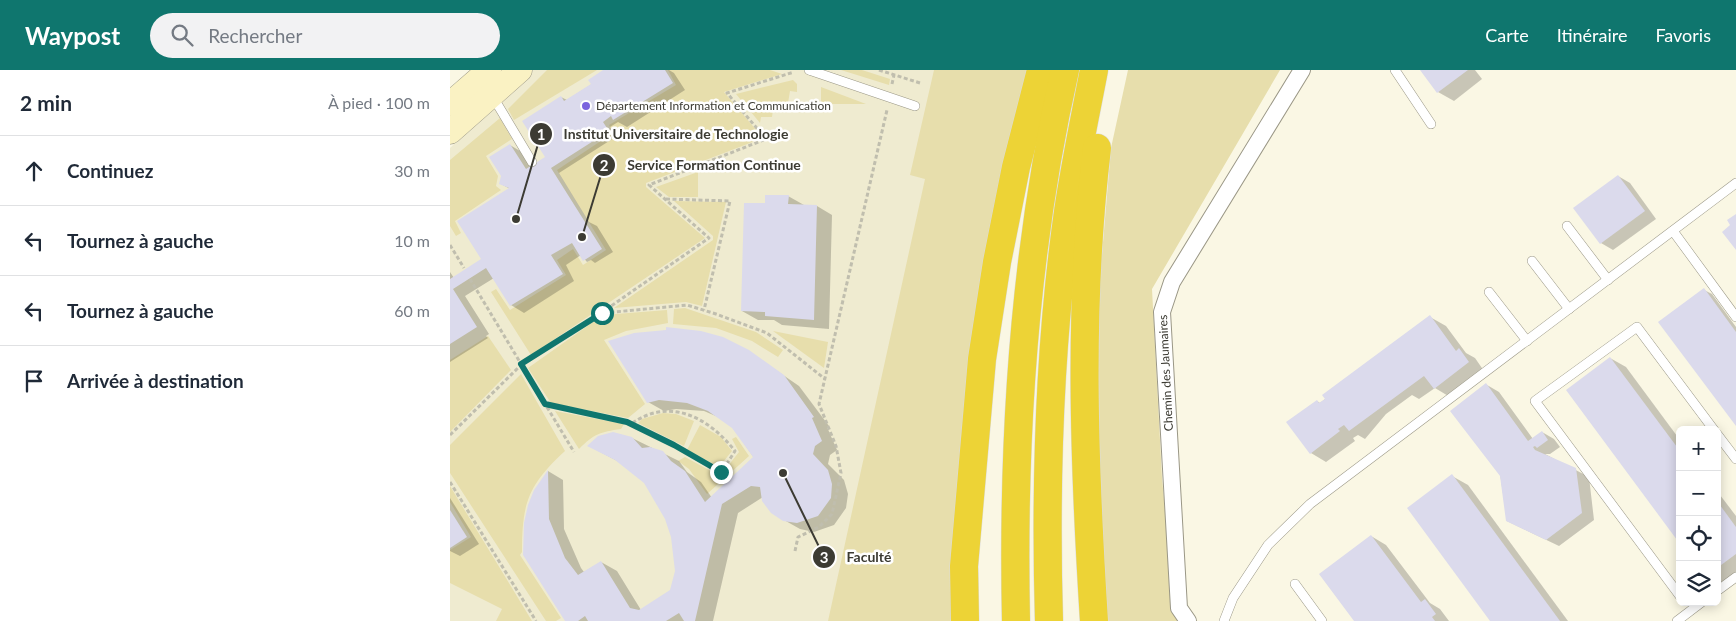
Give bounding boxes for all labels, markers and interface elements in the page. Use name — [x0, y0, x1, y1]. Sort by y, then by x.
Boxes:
search box — [150, 13, 500, 58]
text: Waypost — [25, 21, 120, 50]
icon: search — [168, 21, 196, 49]
text: Rechercher — [208, 24, 302, 47]
text: Carte — [1485, 24, 1529, 46]
text: Itinéraire — [1557, 24, 1627, 46]
text: Favoris — [1655, 24, 1711, 46]
text: 2 min — [20, 90, 72, 115]
text: À pied · 100 m — [328, 93, 430, 112]
place label: Département Information et Communication — [596, 98, 831, 113]
marker: Département Information et Communication — [580, 100, 592, 112]
callout: Institut Universitaire de Technologie — [528, 120, 799, 149]
text: 1 — [537, 125, 545, 143]
text: Institut Universitaire de Technologie — [564, 125, 789, 142]
callout: Service Formation Continue — [592, 151, 811, 180]
text: 2 — [600, 156, 609, 174]
text: Service Formation Continue — [627, 156, 801, 173]
icon: ahead — [20, 157, 48, 185]
text: Continuez — [67, 159, 153, 182]
text: 30 m — [394, 161, 430, 180]
icon: left — [20, 227, 48, 255]
text: Tournez à gauche — [67, 229, 214, 252]
text: 10 m — [394, 231, 430, 250]
icon: left — [20, 297, 48, 325]
text: Tournez à gauche — [67, 299, 214, 322]
text: 60 m — [394, 301, 430, 320]
route start — [591, 302, 614, 325]
street label: Chemin des Jaumaires — [1155, 315, 1176, 432]
icon: arrive — [20, 367, 48, 395]
text: Arrivée à destination — [67, 369, 244, 392]
map controls — [1676, 426, 1721, 606]
button: + — [1676, 426, 1721, 471]
route end — [710, 461, 733, 484]
button: − — [1676, 471, 1721, 516]
button: locate — [1676, 516, 1721, 561]
callout: Faculté — [812, 543, 902, 572]
text: 3 — [820, 548, 828, 566]
text: Faculté — [847, 548, 892, 565]
button: layers — [1676, 561, 1721, 606]

